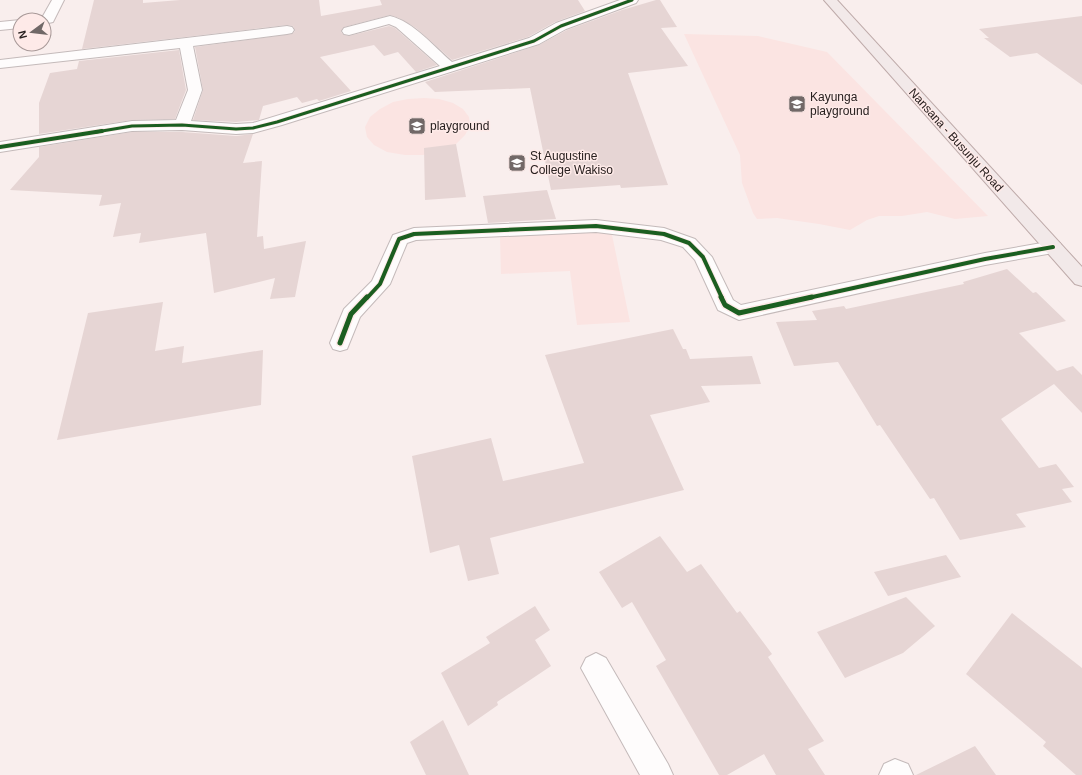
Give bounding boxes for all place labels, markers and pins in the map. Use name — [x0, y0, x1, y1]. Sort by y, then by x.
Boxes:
place label: Kayunga playground — [810, 90, 869, 118]
school or university icon: Kayunga playground — [787, 94, 807, 114]
school or university icon: playground — [407, 116, 427, 136]
place label: playground — [430, 119, 489, 133]
place label: St Augustine College Wakiso — [530, 149, 613, 177]
school or university icon: St Augustine College Wakiso — [507, 153, 527, 173]

